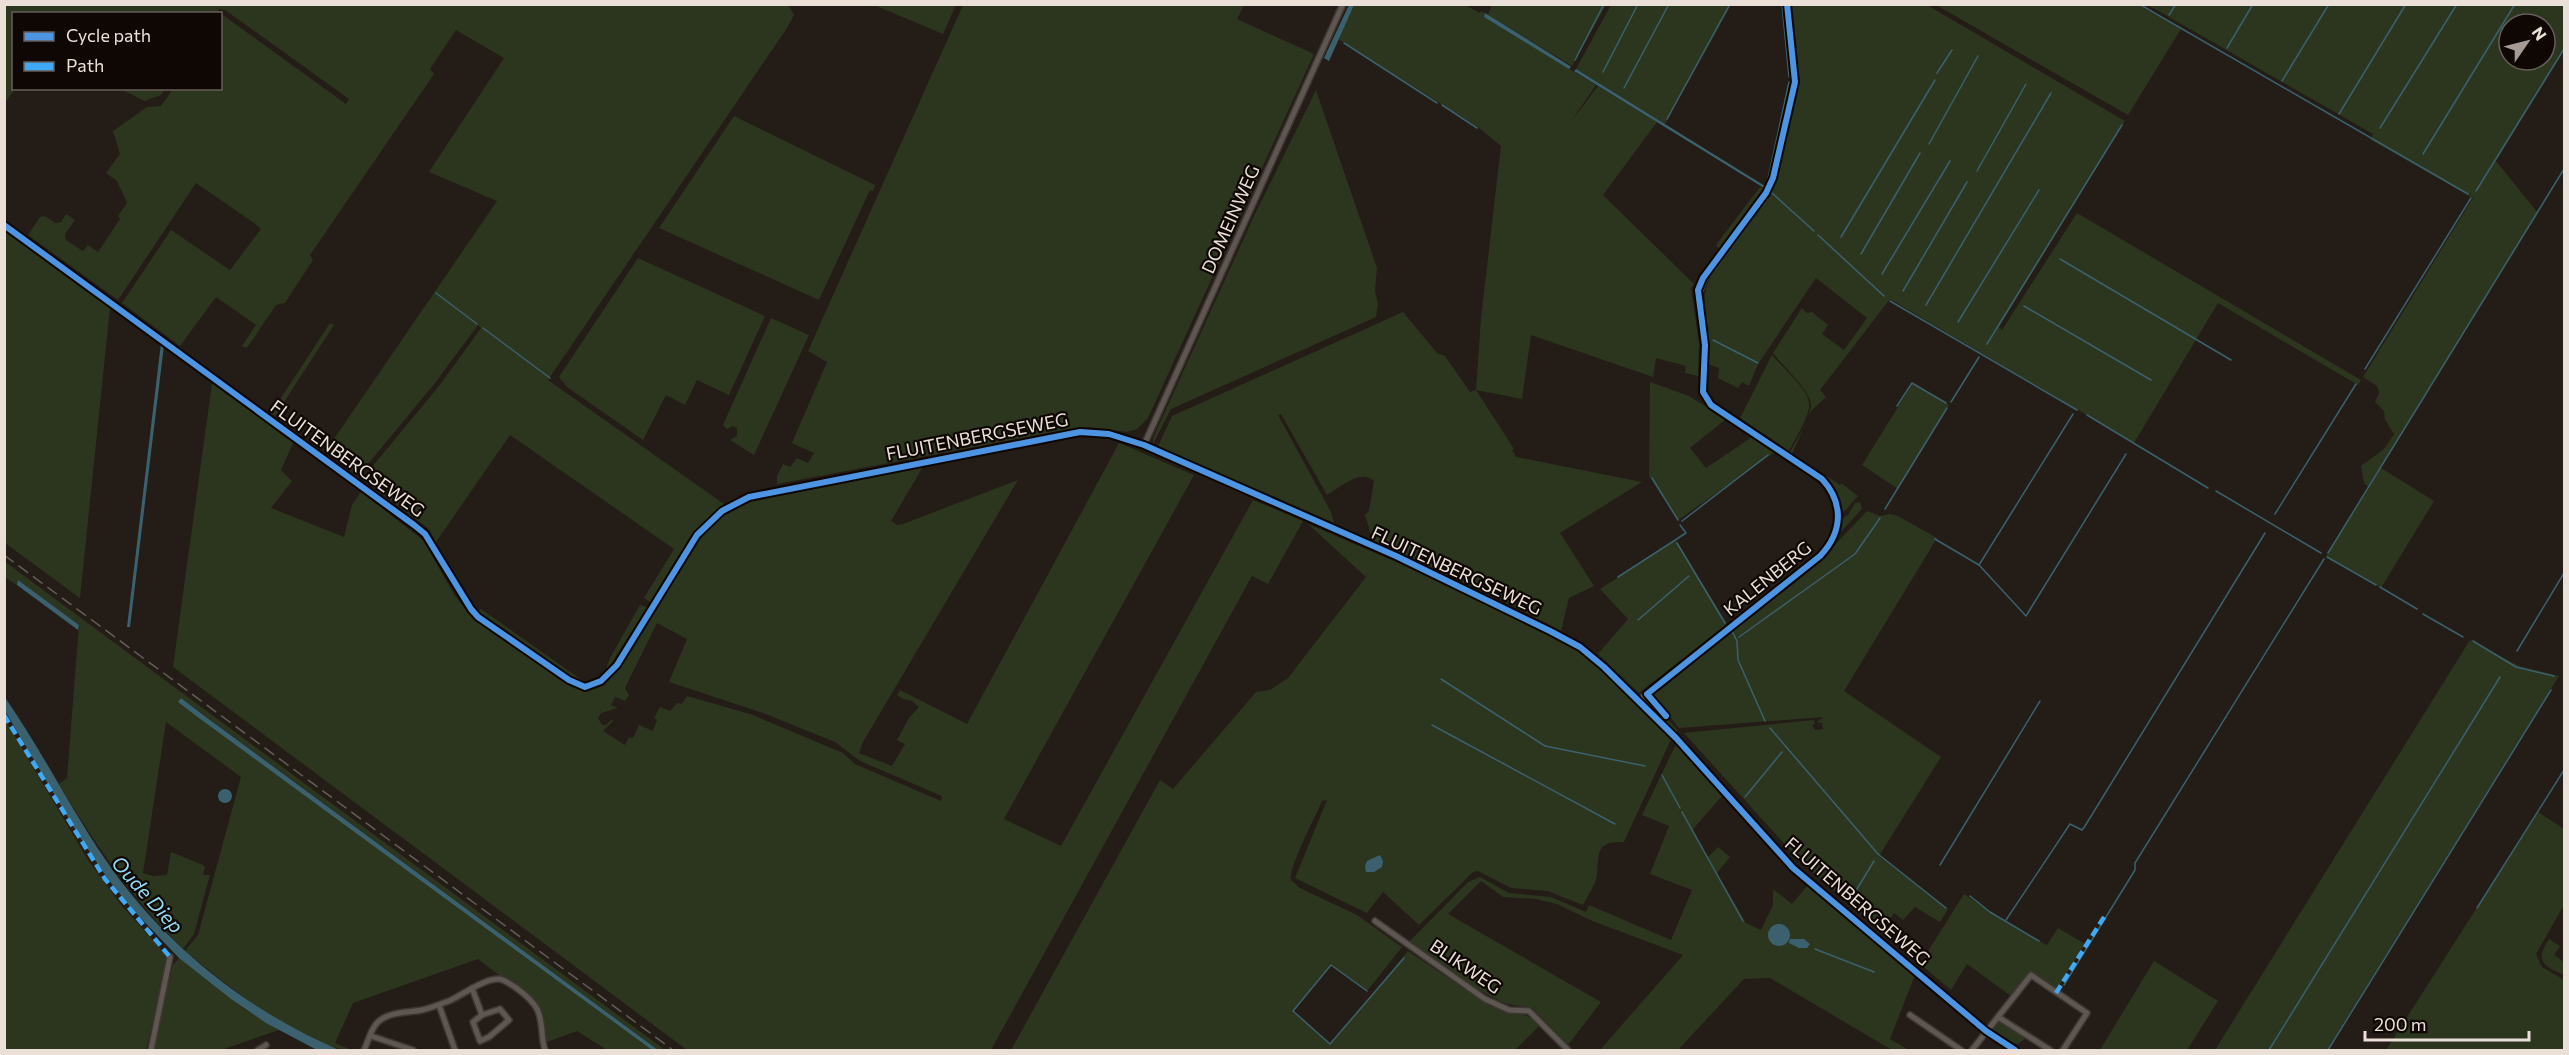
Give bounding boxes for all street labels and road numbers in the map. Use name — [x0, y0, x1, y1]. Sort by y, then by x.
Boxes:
street label: DOMEINWEG — [1196, 161, 1264, 277]
street label: FLUITENBERGSEWEG — [267, 395, 429, 521]
street label: FLUITENBERGSEWEG — [884, 408, 1070, 464]
street label: FLUITENBERGSEWEG — [1368, 521, 1546, 619]
street label: KALENBERG — [1719, 536, 1815, 620]
street label: FLUITENBERGSEWEG — [1781, 832, 1935, 970]
street label: BLIKWEG — [1426, 934, 1506, 998]

